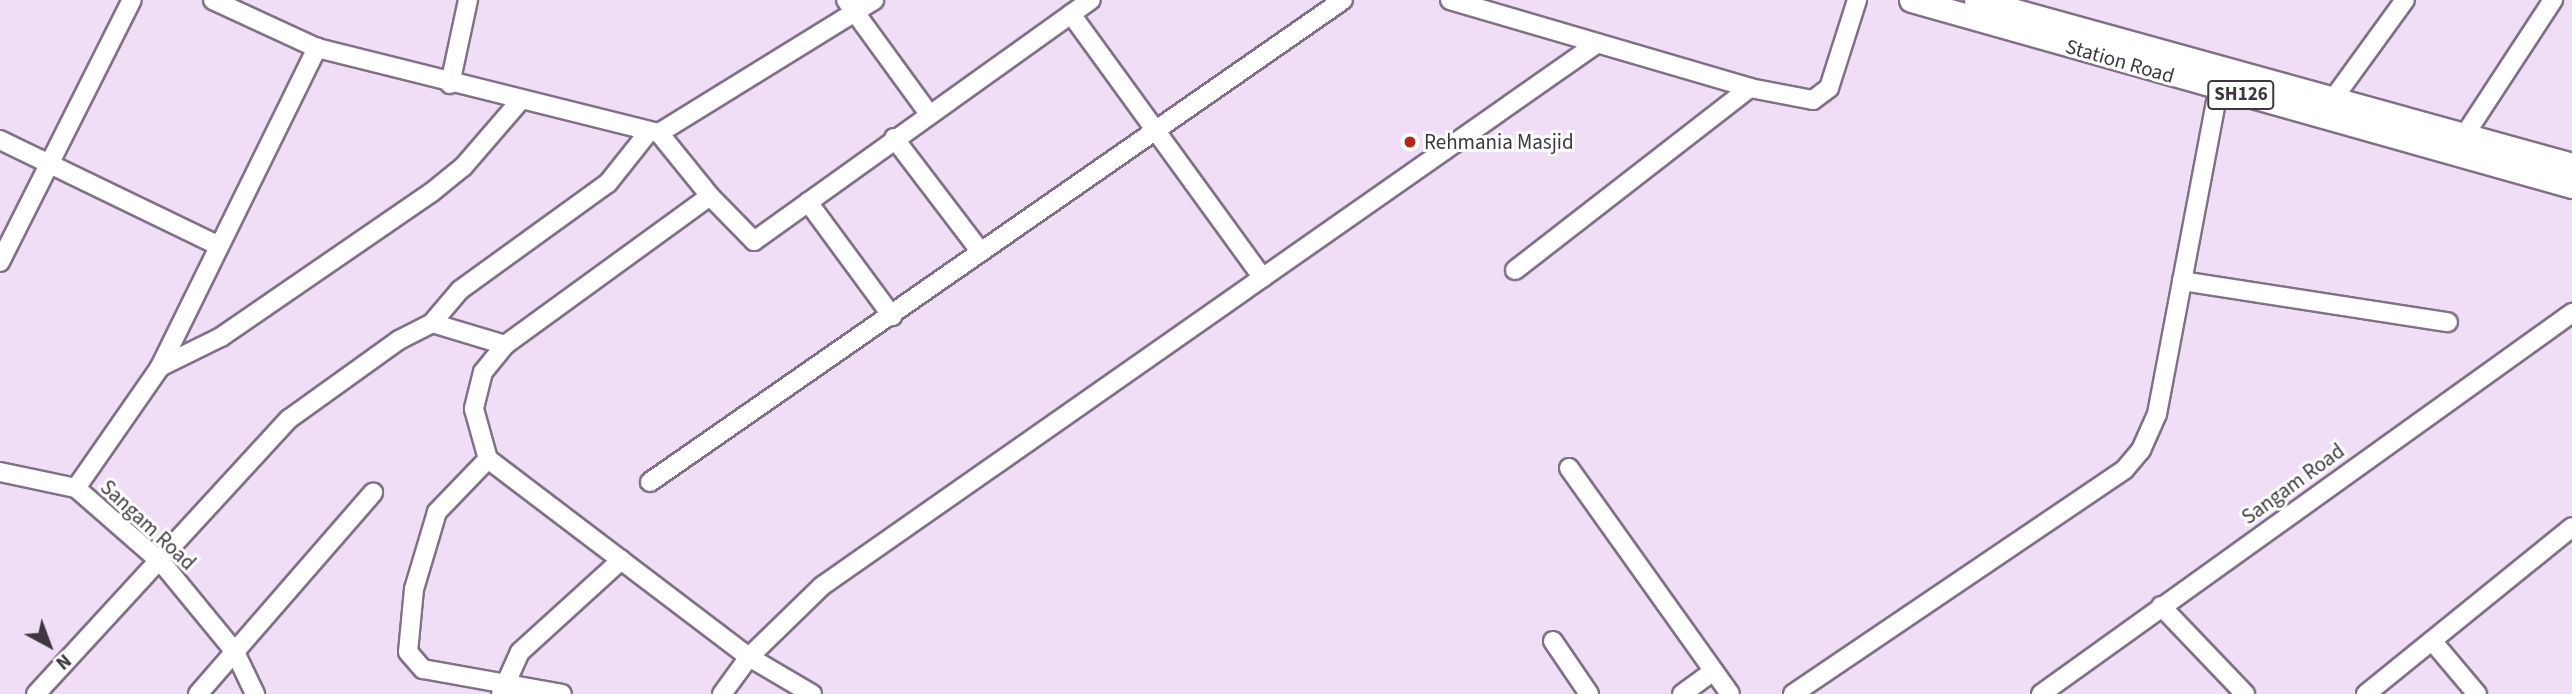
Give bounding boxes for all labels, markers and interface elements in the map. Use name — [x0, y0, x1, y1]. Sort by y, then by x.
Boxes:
street label: Station Road — [2063, 33, 2177, 89]
road number: SH126 — [2206, 80, 2276, 110]
place label: Rehmania Masjid — [1424, 129, 1574, 155]
marker: Rehmania Masjid — [1402, 134, 1418, 150]
street label: Sangam Road — [2237, 438, 2349, 530]
street label: Sangam Road — [95, 475, 201, 575]
north arrow — [14, 610, 84, 680]
text: N — [49, 647, 77, 676]

